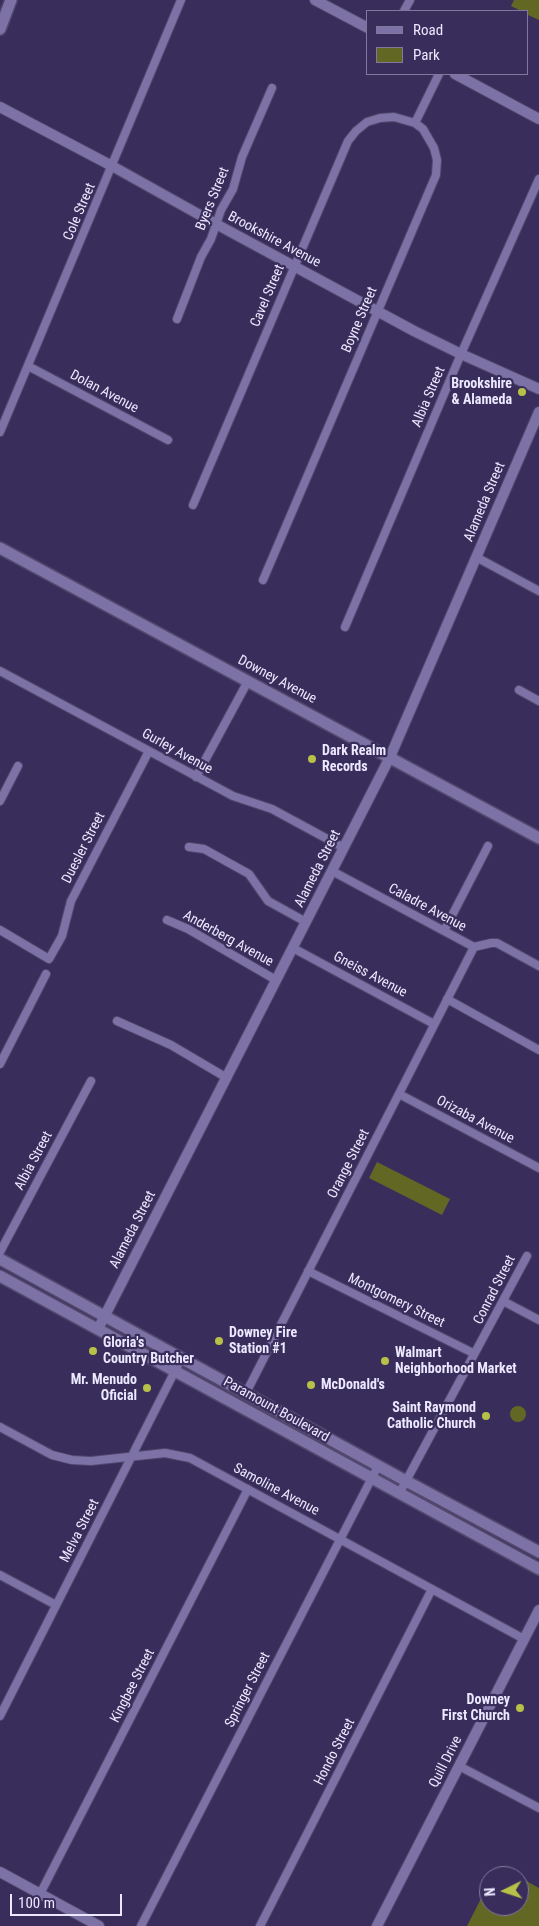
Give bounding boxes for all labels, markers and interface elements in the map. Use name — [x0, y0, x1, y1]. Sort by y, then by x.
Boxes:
legend — [366, 10, 529, 75]
text: Road — [413, 21, 443, 39]
text: Park — [413, 46, 440, 64]
street label: Byers Street — [193, 165, 233, 233]
street label: Cole Street — [60, 181, 100, 243]
street label: Brookshire Avenue — [225, 208, 323, 272]
street label: Cavel Street — [247, 262, 289, 330]
street label: Boyne Street — [339, 285, 381, 355]
street label: Albia Street — [409, 364, 449, 430]
street label: Dolan Avenue — [67, 367, 141, 417]
place label: Brookshire & Alameda — [451, 376, 512, 408]
marker: Brookshire & Alameda — [516, 386, 528, 398]
street label: Alameda Street — [461, 460, 509, 544]
street label: Downey Avenue — [235, 652, 319, 708]
street label: Gurley Avenue — [139, 726, 215, 778]
place label: Dark Realm Records — [322, 743, 386, 776]
marker: Dark Realm Records — [306, 753, 318, 765]
street label: Duesler Street — [59, 810, 109, 886]
street label: Alameda Street — [291, 827, 345, 911]
street label: Caladre Avenue — [385, 880, 469, 936]
street label: Anderberg Avenue — [180, 907, 276, 971]
street label: Gneiss Avenue — [330, 949, 410, 1001]
street label: Orizaba Avenue — [433, 1092, 517, 1148]
street label: Orange Street — [324, 1127, 374, 1201]
street label: Albia Street — [12, 1129, 56, 1193]
street label: Alameda Street — [106, 1188, 160, 1272]
street label: Conrad Street — [470, 1253, 520, 1327]
street label: Montgomery Street — [345, 1270, 447, 1332]
place label: Downey Fire Station #1 — [229, 1325, 297, 1358]
place label: Gloria's Country Butcher — [103, 1335, 194, 1368]
marker: Downey Fire Station #1 — [213, 1335, 225, 1347]
marker: Gloria's Country Butcher — [87, 1345, 99, 1357]
place label: Walmart Neighborhood Market — [395, 1345, 517, 1378]
marker: Walmart Neighborhood Market — [379, 1355, 391, 1367]
place label: Mr. Menudo Oficial — [71, 1372, 137, 1404]
street label: Paramount Boulevard — [220, 1374, 332, 1446]
place label: McDonald's — [321, 1377, 385, 1393]
marker: McDonald's — [305, 1379, 317, 1391]
marker: Mr. Menudo Oficial — [141, 1382, 153, 1394]
place label: Saint Raymond Catholic Church — [387, 1400, 476, 1432]
marker: Saint Raymond Catholic Church — [480, 1410, 492, 1422]
street label: Samoline Avenue — [230, 1460, 322, 1520]
street label: Melva Street — [57, 1496, 103, 1566]
street label: Kingbee Street — [107, 1646, 159, 1726]
street label: Springer Street — [222, 1650, 274, 1730]
place label: Downey First Church — [442, 1692, 510, 1724]
marker: Downey First Church — [514, 1702, 526, 1714]
street label: Hondo Street — [311, 1716, 359, 1788]
street label: Quill Drive — [426, 1733, 466, 1791]
north arrow — [479, 1866, 529, 1916]
scale bar — [12, 1884, 125, 1916]
text: N — [482, 1887, 498, 1897]
text: 100 m — [18, 1894, 55, 1912]

